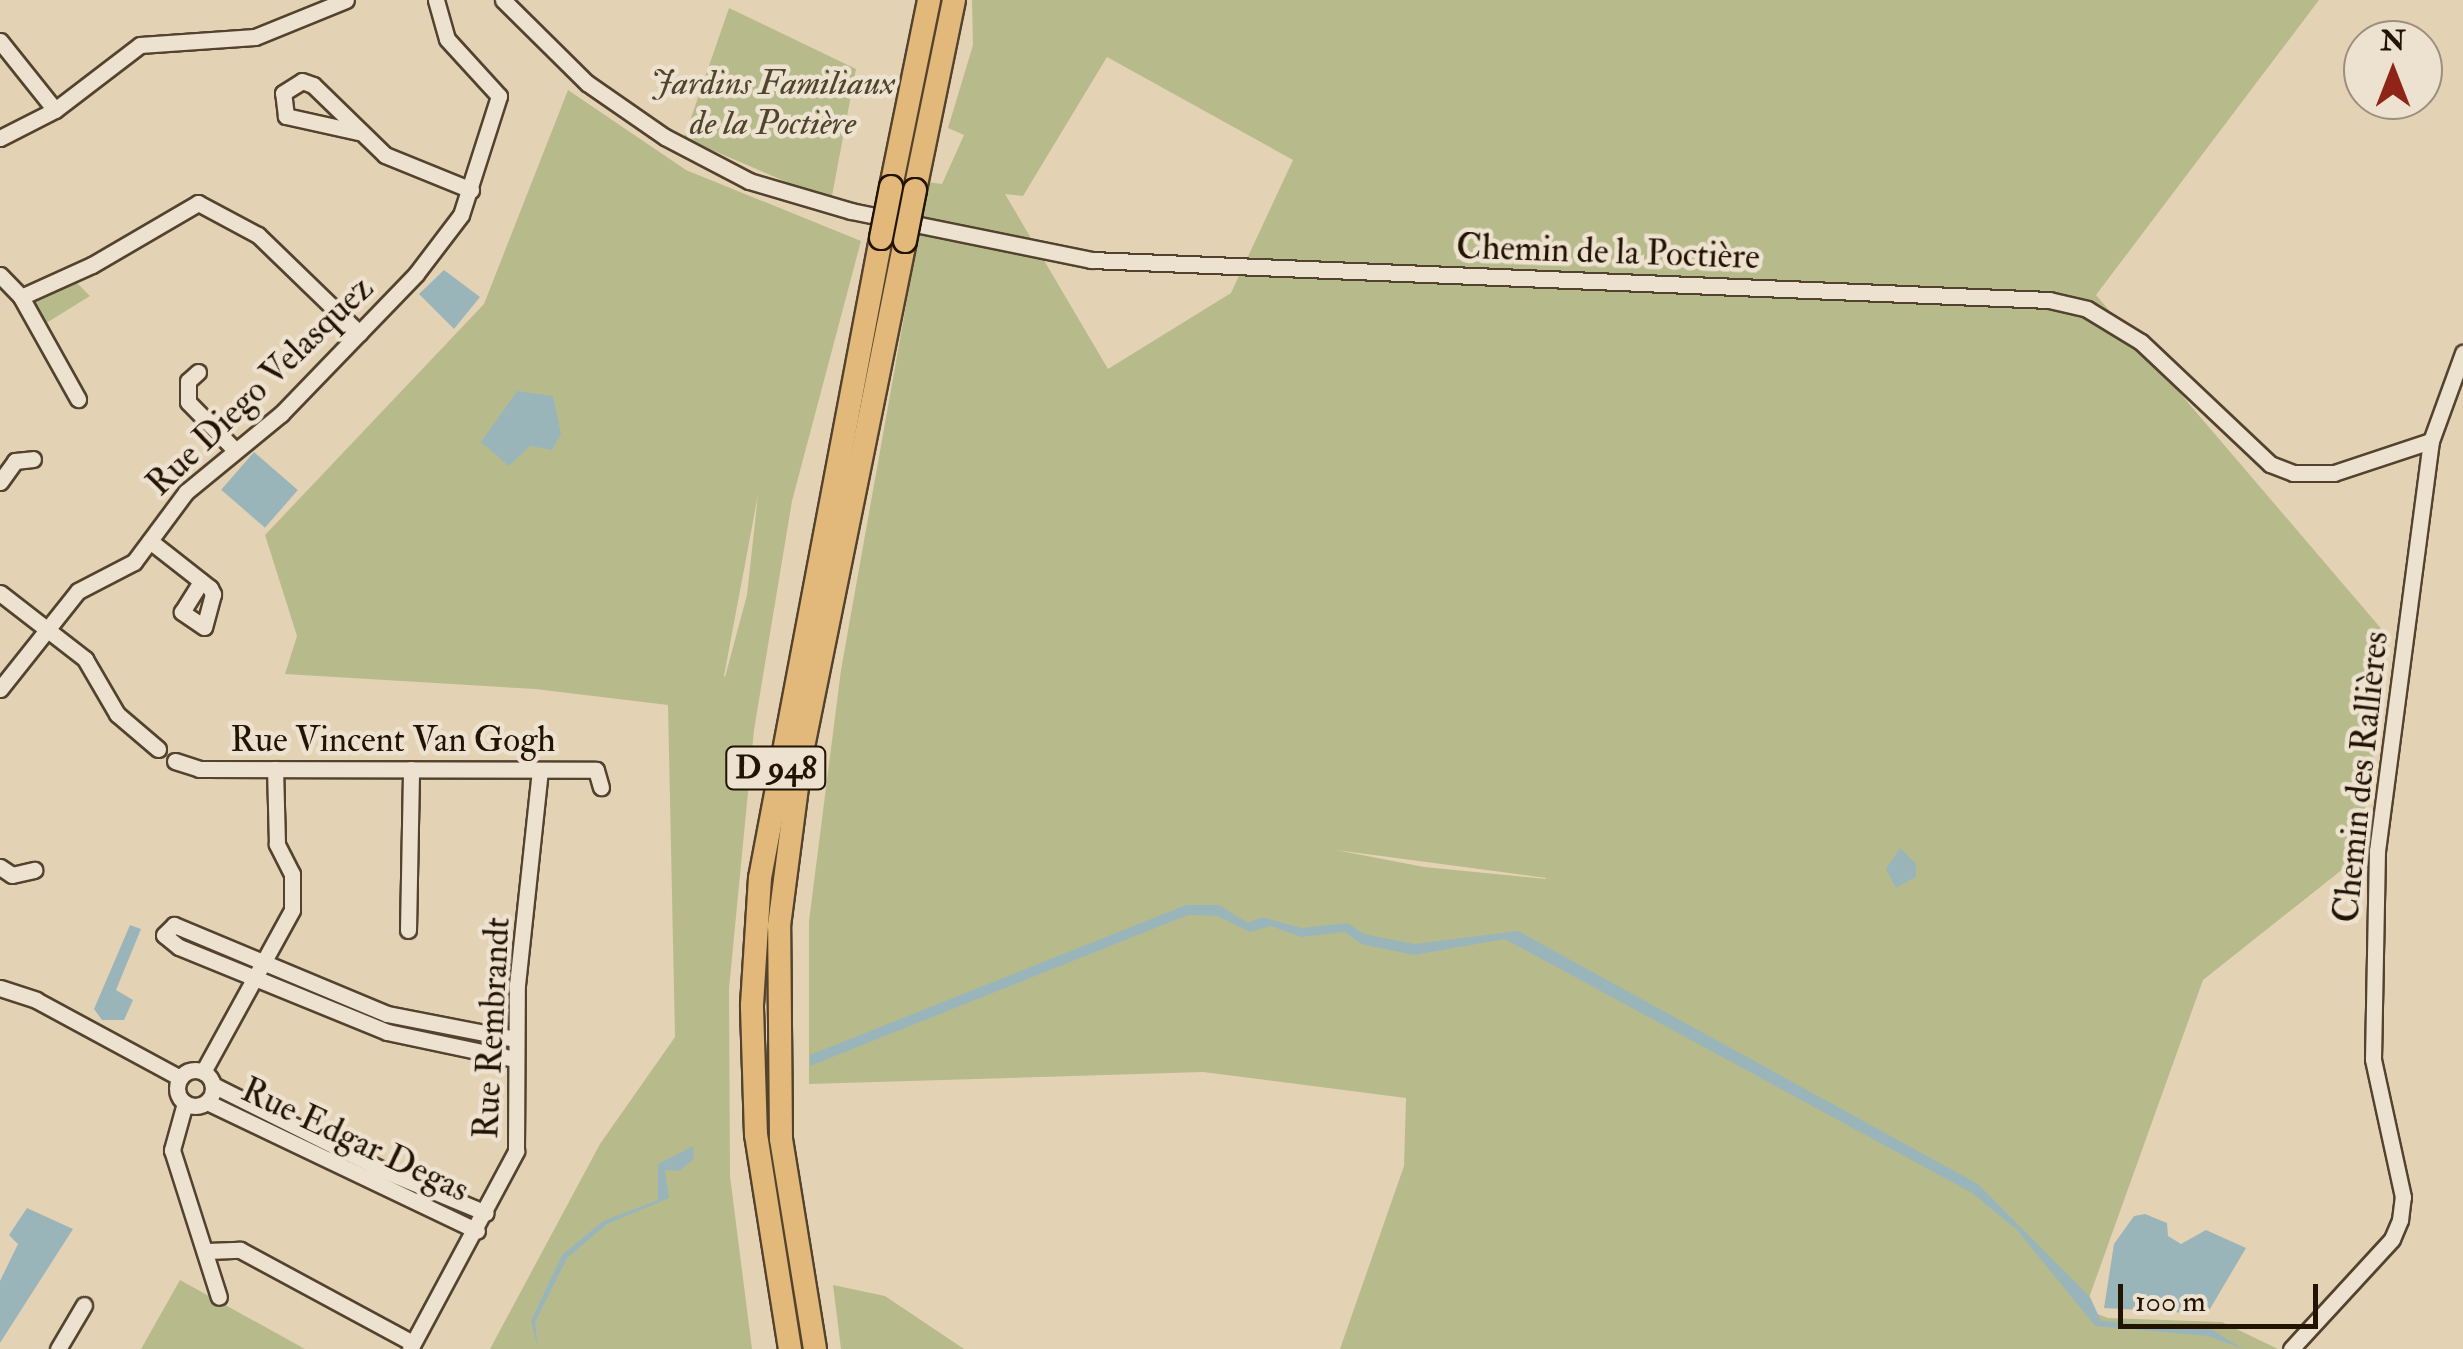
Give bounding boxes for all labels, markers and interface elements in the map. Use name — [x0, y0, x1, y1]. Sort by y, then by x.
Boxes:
north arrow — [2343, 20, 2443, 120]
text: N — [2380, 24, 2406, 59]
park label: Jardins Familiaux de la Poctière — [651, 62, 895, 144]
street label: Chemin de la Poctière — [1456, 226, 1760, 278]
street label: Rue Diego Velasquez — [138, 267, 382, 505]
street label: Chemin des Rallières — [2325, 629, 2397, 925]
street label: Rue Vincent Van Gogh — [230, 719, 556, 761]
road number: D 948 — [724, 741, 828, 795]
street label: Rue Rembrandt — [465, 916, 519, 1140]
street label: Rue Edgar Degas — [235, 1069, 475, 1211]
scale bar — [2123, 1264, 2323, 1326]
text: 100 m — [2135, 1283, 2206, 1320]

